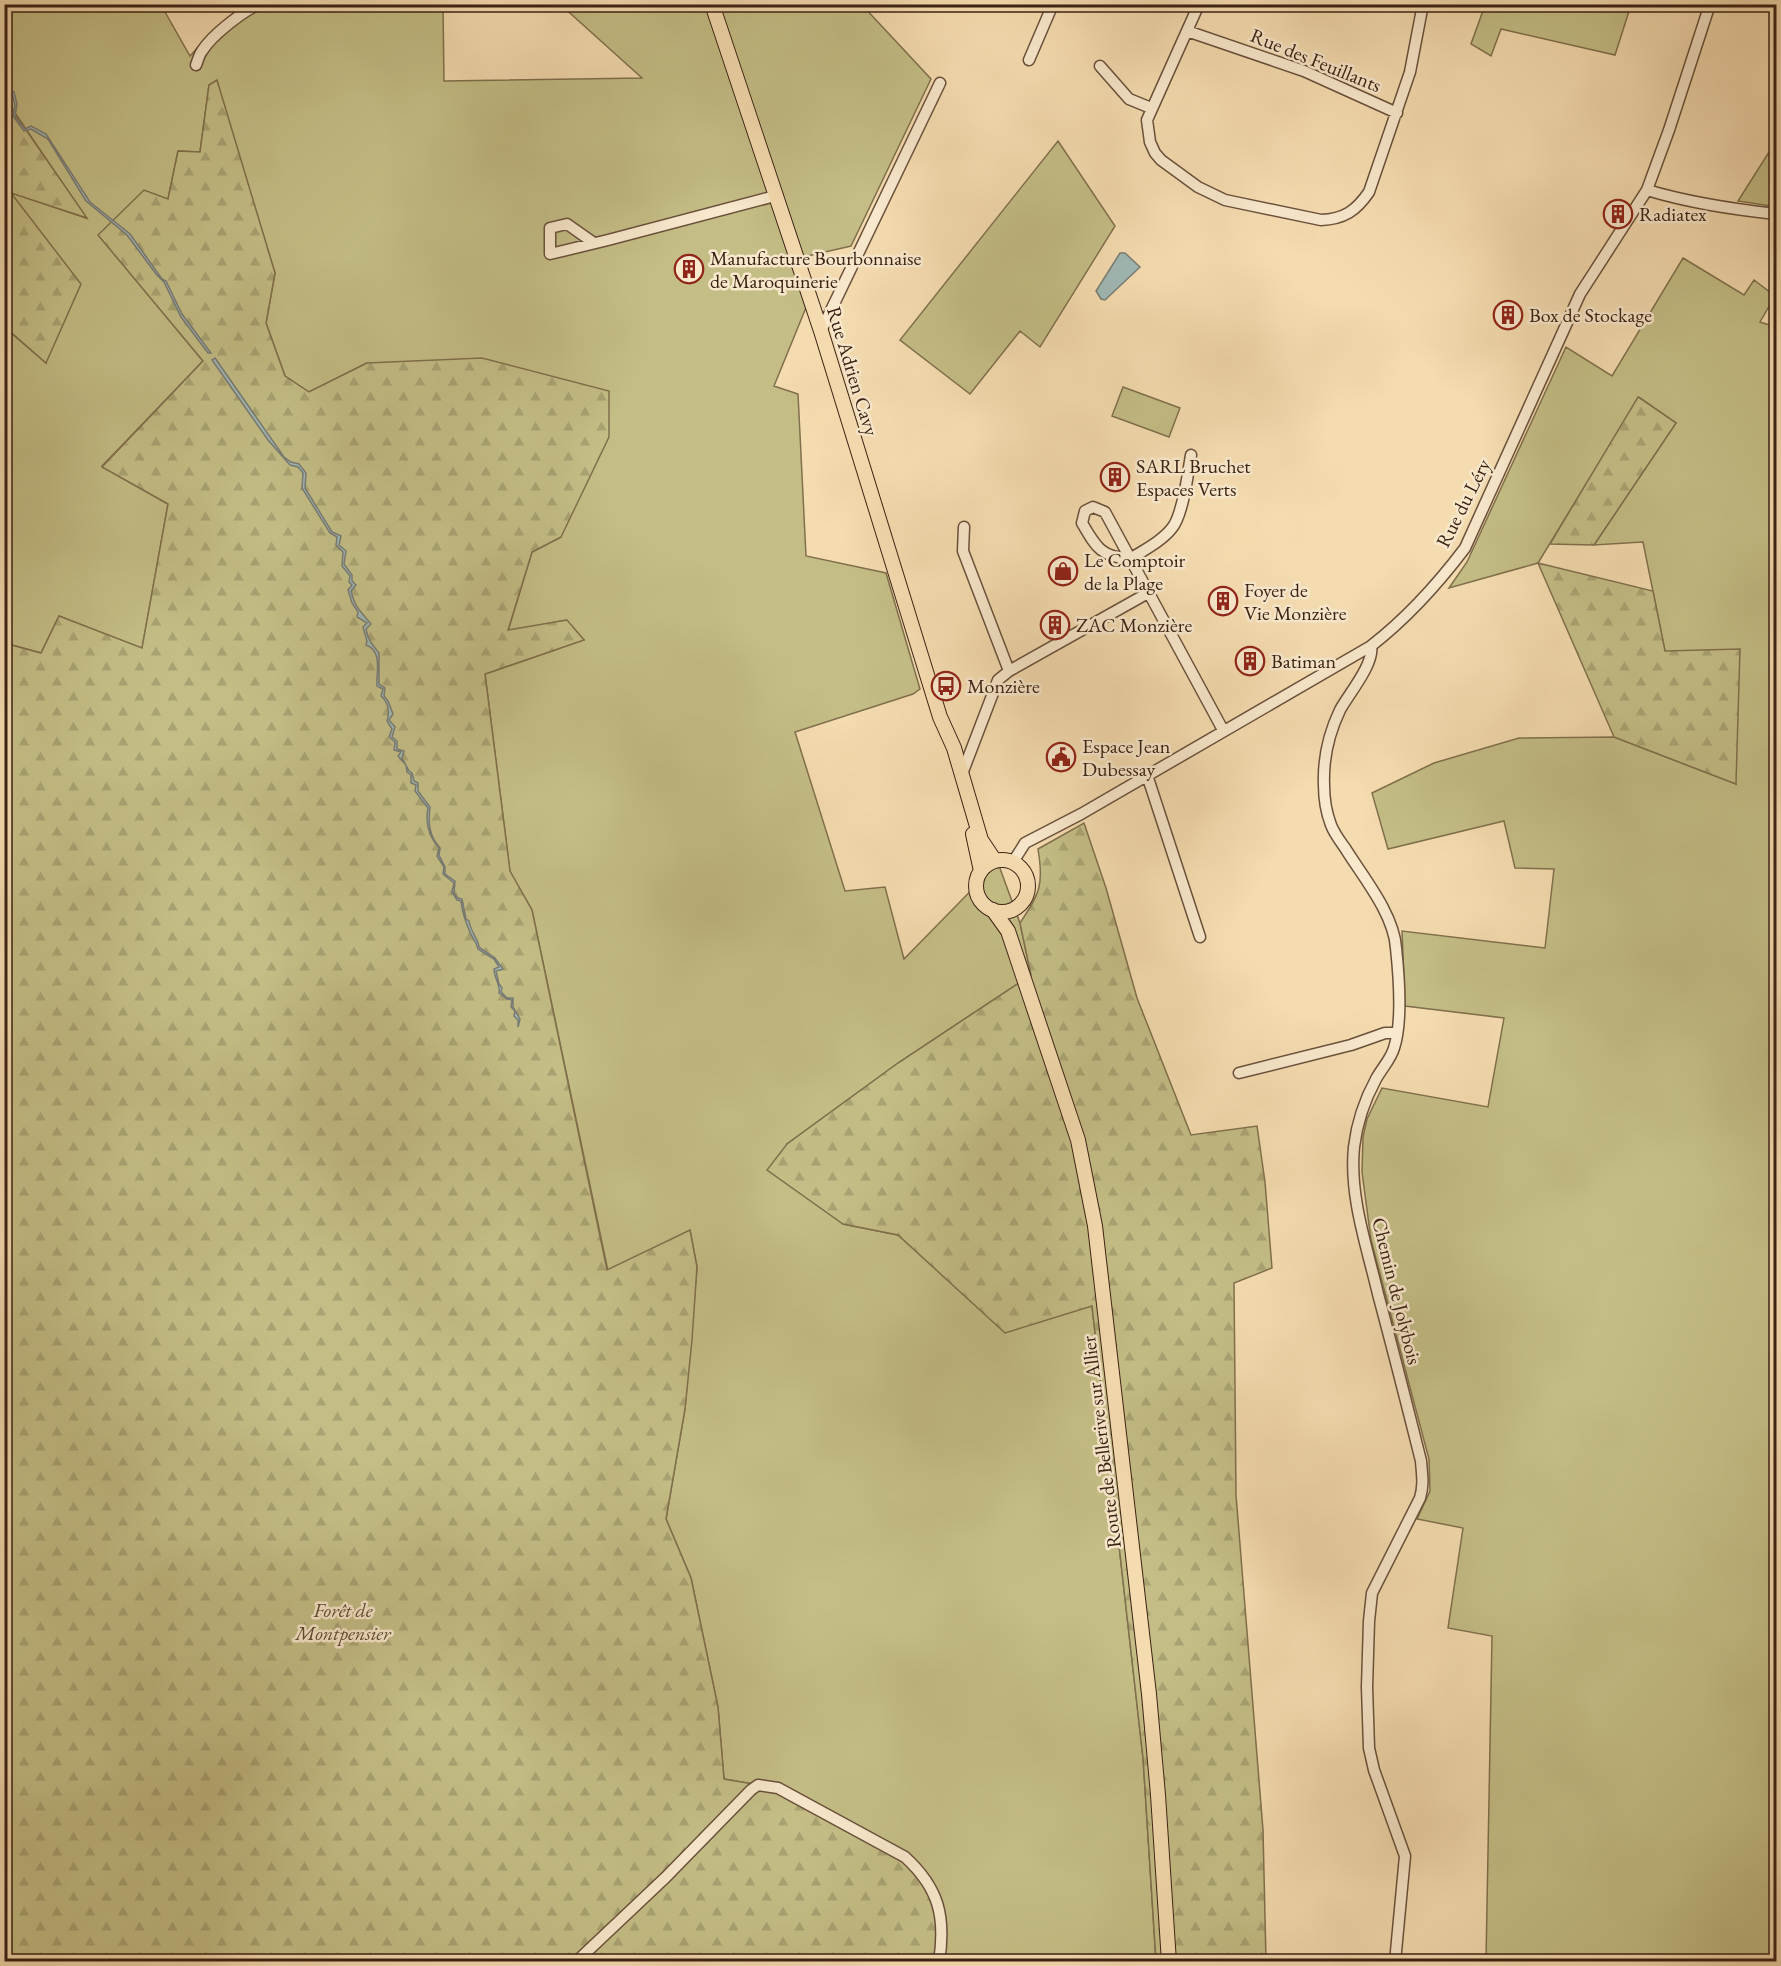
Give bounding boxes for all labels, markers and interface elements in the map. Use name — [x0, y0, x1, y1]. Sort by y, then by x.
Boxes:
street label: Rue des Feuillants — [1247, 22, 1385, 98]
building icon: Radiatex — [1602, 198, 1634, 230]
place label: Radiatex — [1639, 201, 1707, 227]
place label: Manufacture Bourbonnaise de Maroquinerie — [710, 245, 921, 294]
building icon: Manufacture Bourbonnaise de Maroquinerie — [673, 253, 705, 285]
building icon: Box de Stockage — [1492, 299, 1524, 331]
place label: Box de Stockage — [1529, 302, 1652, 328]
street label: Rue Adrien Cavy — [821, 303, 885, 439]
place label: SARL Bruchet Espaces Verts — [1136, 453, 1251, 502]
street label: Rue du Léry — [1430, 454, 1497, 552]
building icon: SARL Bruchet Espaces Verts — [1099, 461, 1131, 493]
place label: Le Comptoir de la Plage — [1084, 547, 1186, 596]
shop icon: Le Comptoir de la Plage — [1047, 555, 1079, 587]
place label: Foyer de Vie Monzière — [1244, 577, 1347, 626]
building icon: Foyer de Vie Monzière — [1207, 585, 1239, 617]
building icon: ZAC Monzière — [1039, 609, 1071, 641]
place label: ZAC Monzière — [1076, 612, 1192, 638]
building icon: Batiman — [1234, 645, 1266, 677]
place label: Batiman — [1271, 648, 1336, 674]
bus stop icon: Monzière — [930, 670, 962, 702]
place label: Monzière — [967, 673, 1040, 699]
place label: Espace Jean Dubessay — [1082, 733, 1171, 782]
public building icon: Espace Jean Dubessay — [1045, 741, 1077, 773]
street label: Chemin de Jolybois — [1366, 1215, 1428, 1367]
street label: Route de Bellerive sur Allier — [1075, 1334, 1127, 1550]
park label: Forêt de Montpensier — [294, 1597, 392, 1646]

